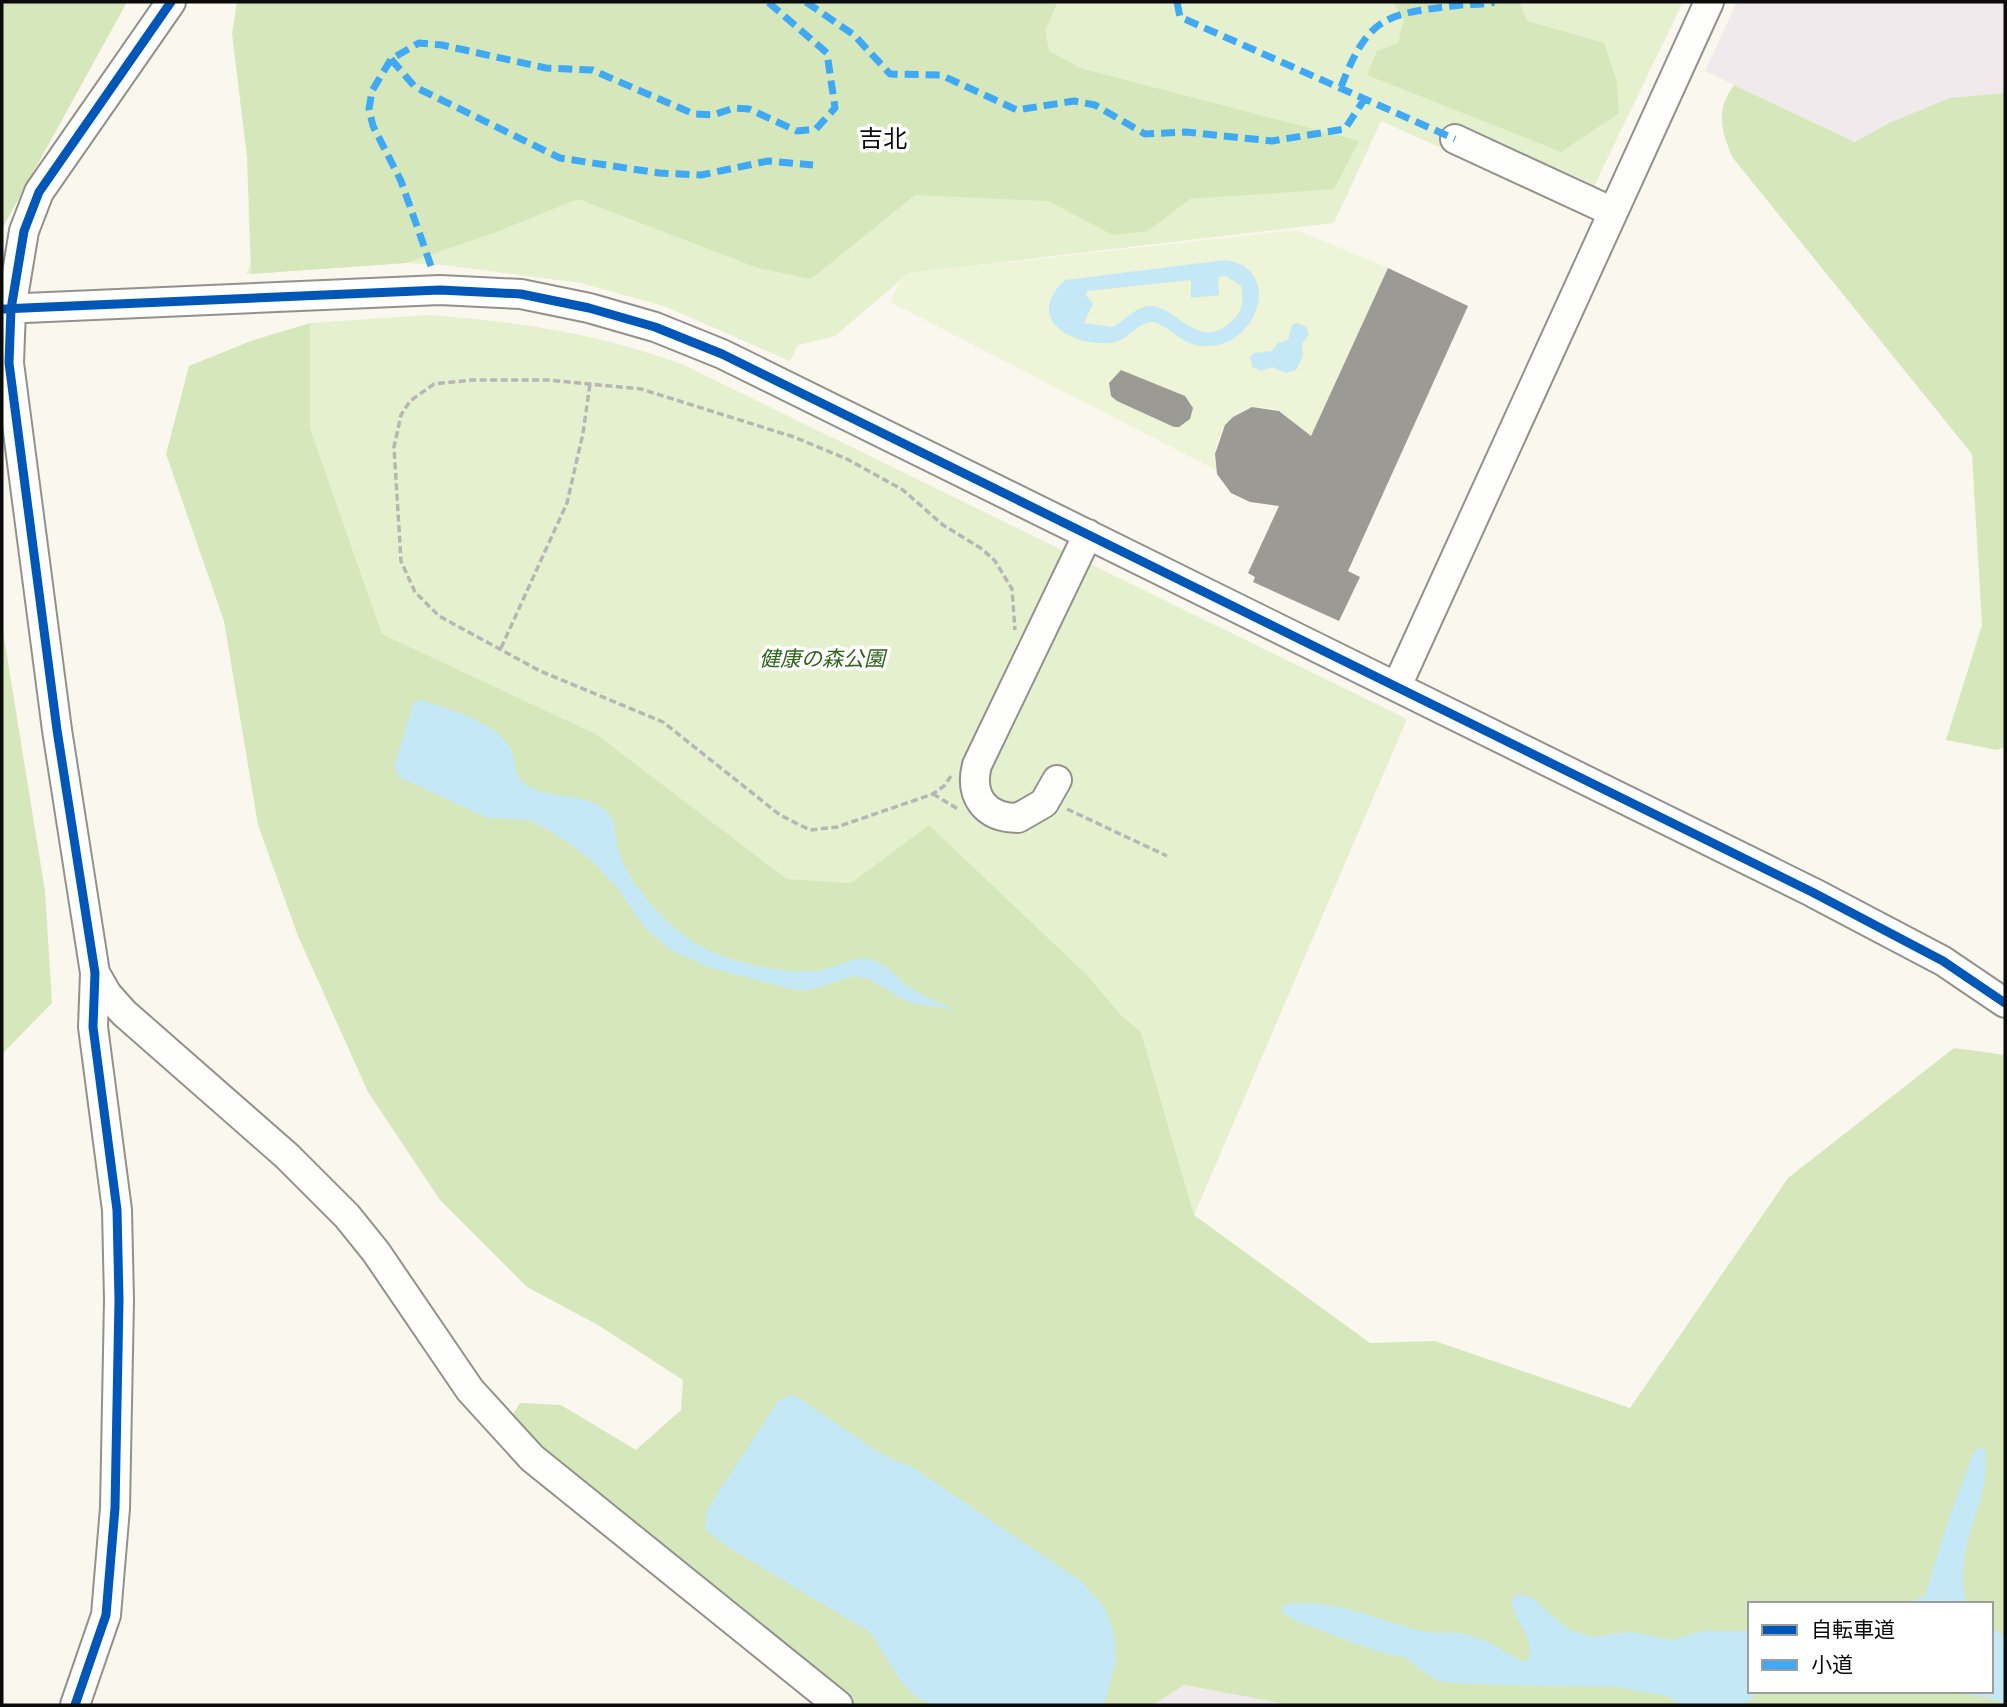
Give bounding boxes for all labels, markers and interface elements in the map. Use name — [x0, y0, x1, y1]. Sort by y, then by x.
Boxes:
district label: 吉北 — [859, 119, 907, 154]
park label: 健康の森公園 — [759, 641, 888, 672]
legend — [1748, 1602, 1993, 1693]
text: 自転車道 — [1811, 1612, 1895, 1643]
text: 小道 — [1811, 1647, 1853, 1678]

